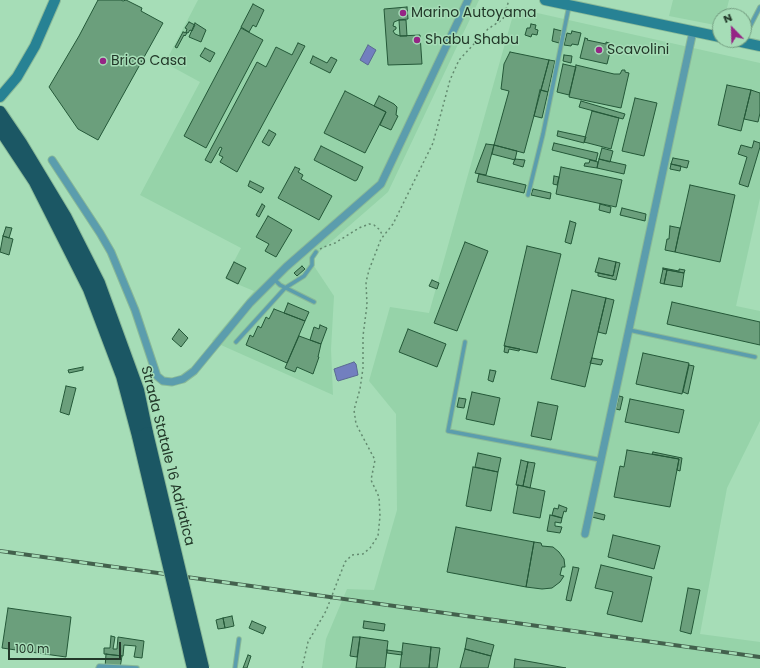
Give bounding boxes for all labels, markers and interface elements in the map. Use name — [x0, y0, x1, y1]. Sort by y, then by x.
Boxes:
place label: Marino Autoyama — [411, 5, 537, 21]
marker: Marino Autoyama — [398, 8, 408, 18]
north arrow — [712, 8, 752, 48]
text: N — [721, 9, 735, 27]
place label: Shabu Shabu — [425, 32, 519, 48]
marker: Shabu Shabu — [412, 35, 422, 45]
place label: Scavolini — [607, 42, 669, 58]
marker: Scavolini — [594, 45, 604, 55]
place label: Brico Casa — [111, 53, 186, 69]
marker: Brico Casa — [98, 56, 108, 66]
street label: Strada Statale 16 Adriatica — [137, 364, 197, 548]
scale bar — [10, 634, 123, 660]
text: 100 m — [15, 640, 49, 657]

